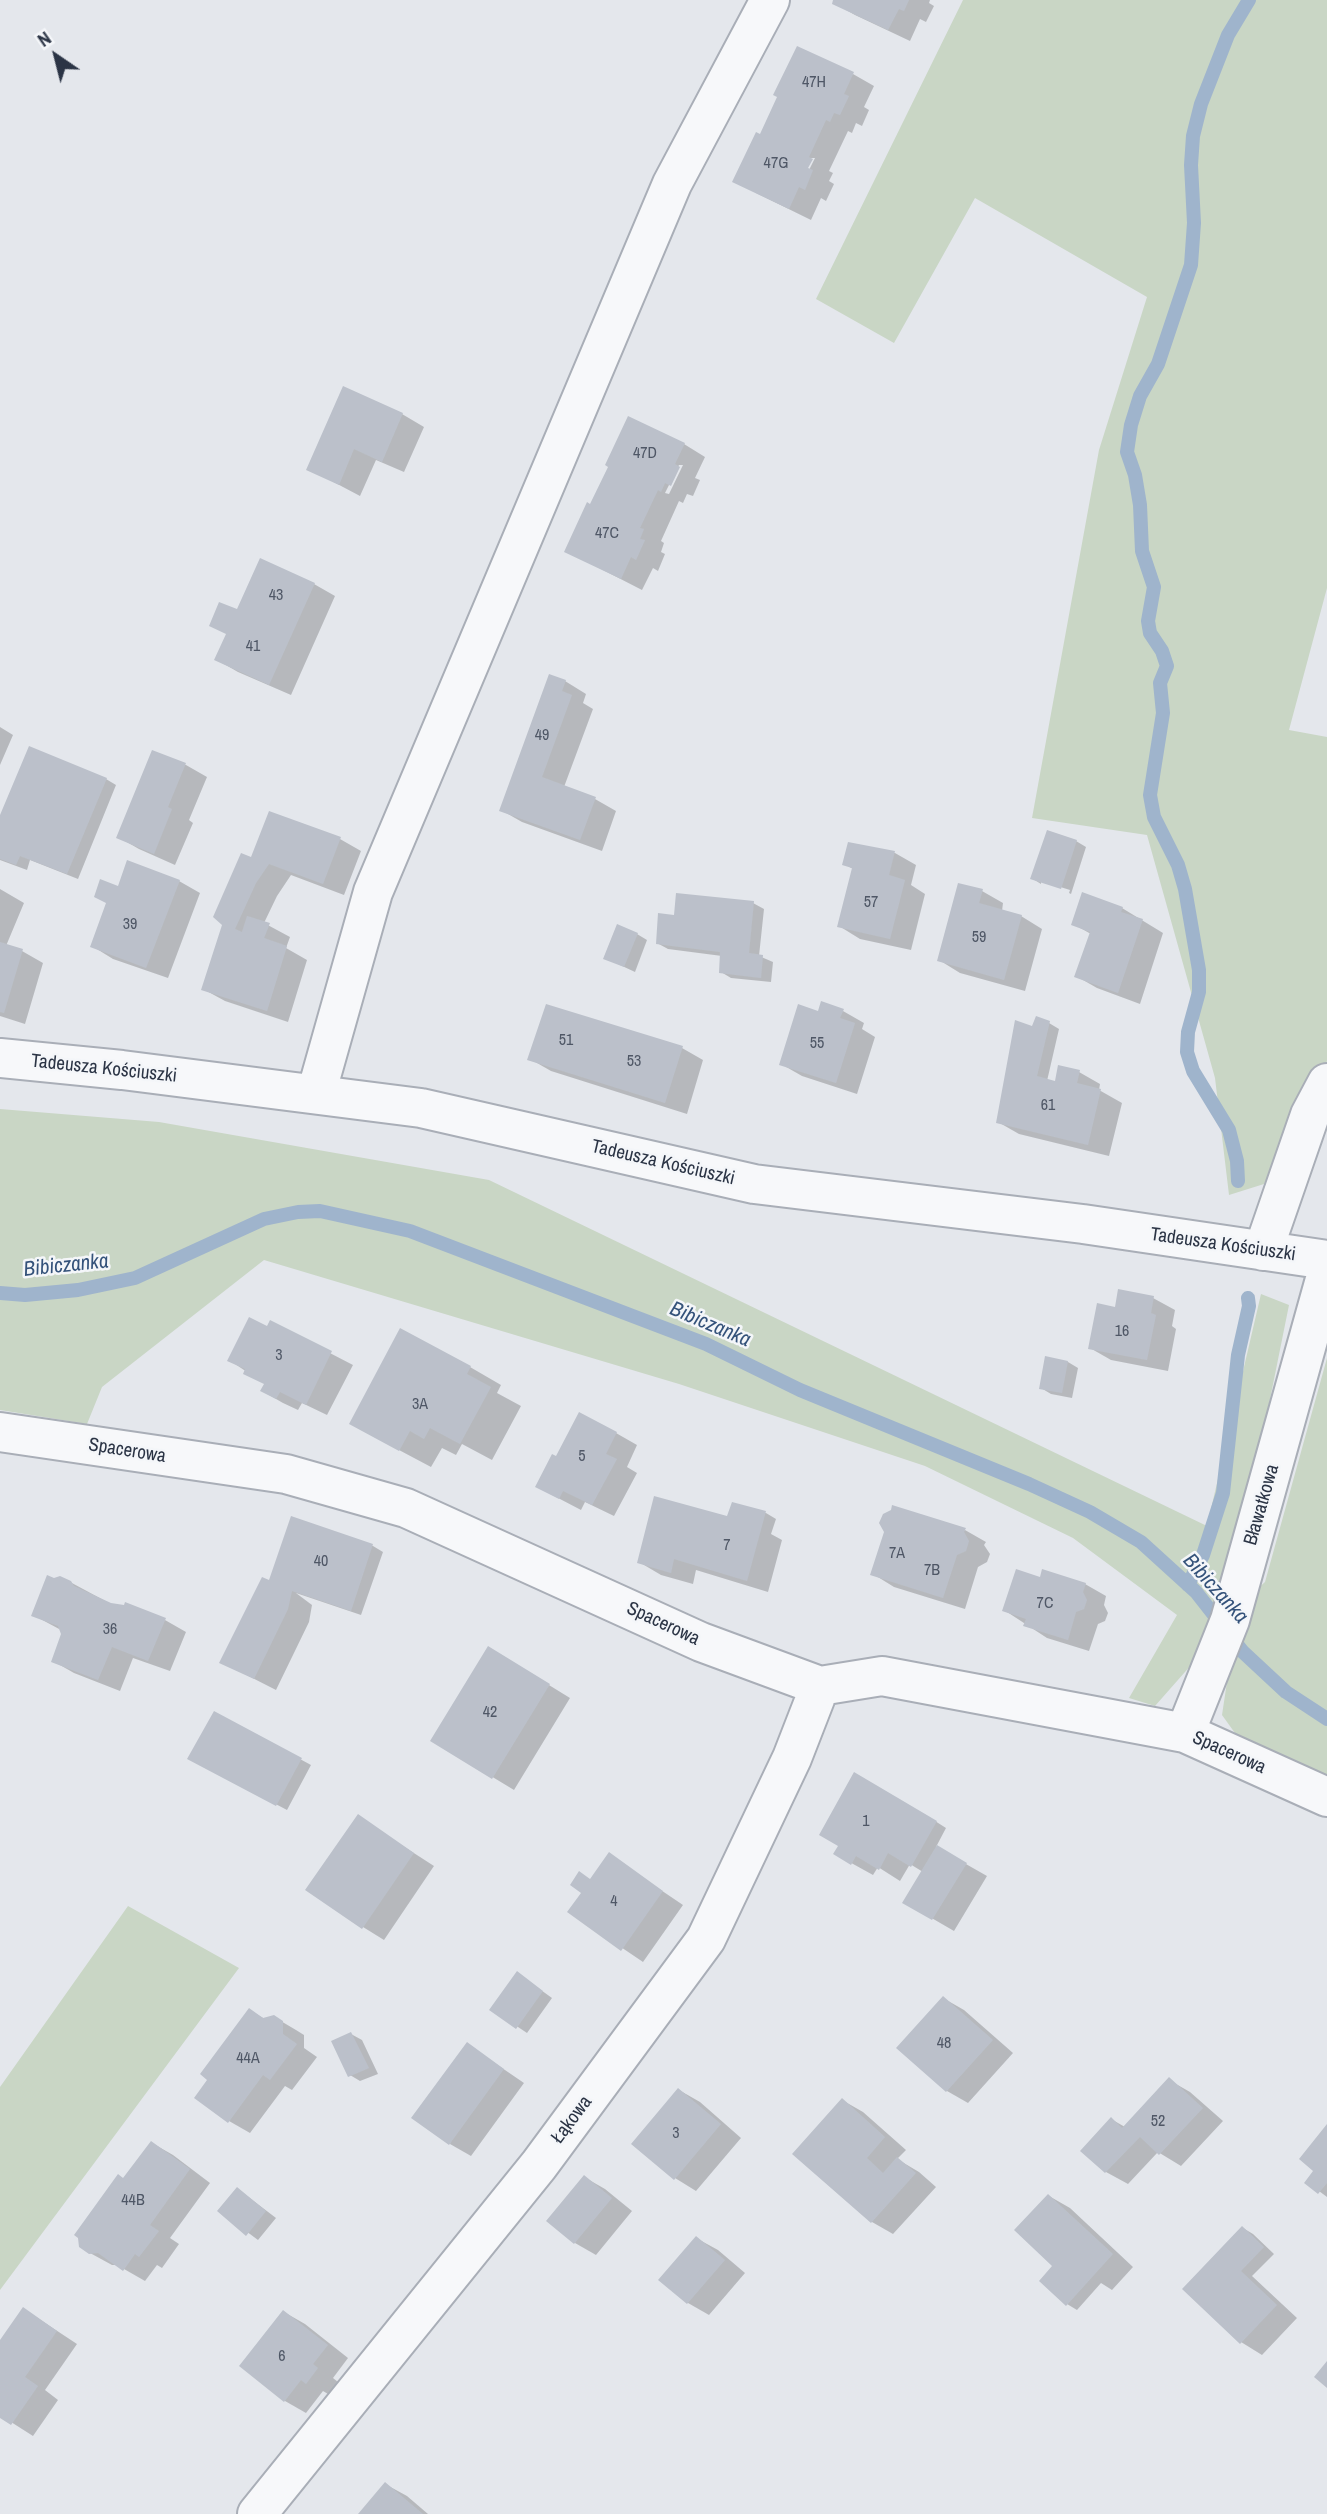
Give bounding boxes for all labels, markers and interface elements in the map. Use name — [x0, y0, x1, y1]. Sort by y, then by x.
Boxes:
north arrow — [21, 21, 91, 91]
text: N — [32, 25, 56, 53]
house number: 47H — [802, 73, 826, 93]
house number: 47G — [764, 154, 788, 174]
house number: 47D — [633, 444, 657, 464]
house number: 47C — [595, 524, 619, 544]
house number: 43 — [269, 586, 283, 606]
house number: 41 — [246, 637, 260, 657]
house number: 49 — [535, 726, 549, 746]
house number: 57 — [864, 893, 878, 913]
house number: 39 — [123, 915, 137, 935]
house number: 59 — [972, 928, 986, 948]
house number: 51 — [559, 1031, 573, 1051]
house number: 55 — [810, 1034, 824, 1054]
street label: Tadeusza Kościuszki — [30, 1050, 178, 1088]
house number: 53 — [627, 1052, 641, 1072]
house number: 61 — [1041, 1096, 1055, 1116]
street label: Tadeusza Kościuszki — [589, 1135, 737, 1191]
street label: Tadeusza Kościuszki — [1149, 1224, 1297, 1266]
water label: Bibiczanka — [22, 1249, 110, 1283]
water label: Bibiczanka — [666, 1297, 754, 1353]
house number: 16 — [1115, 1322, 1129, 1342]
house number: 3 — [275, 1346, 283, 1366]
house number: 3A — [412, 1395, 428, 1415]
street label: Spacerowa — [87, 1434, 167, 1468]
house number: 5 — [578, 1447, 586, 1467]
street label: Bławatkowa — [1240, 1462, 1284, 1548]
house number: 7 — [723, 1536, 731, 1556]
house number: 7A — [889, 1544, 905, 1564]
water label: Bibiczanka — [1177, 1549, 1253, 1629]
house number: 40 — [314, 1552, 328, 1572]
house number: 7B — [924, 1561, 940, 1581]
house number: 7C — [1037, 1594, 1053, 1614]
street label: Spacerowa — [623, 1597, 703, 1651]
house number: 36 — [103, 1620, 117, 1640]
house number: 42 — [483, 1703, 497, 1723]
street label: Spacerowa — [1189, 1727, 1269, 1779]
house number: 1 — [862, 1812, 870, 1832]
house number: 4 — [610, 1892, 618, 1912]
house number: 48 — [937, 2034, 951, 2054]
house number: 44A — [236, 2049, 260, 2069]
street label: Łąkowa — [547, 2092, 597, 2148]
house number: 52 — [1151, 2112, 1165, 2132]
house number: 3 — [672, 2124, 680, 2144]
house number: 44B — [121, 2191, 145, 2211]
house number: 6 — [278, 2347, 286, 2367]

